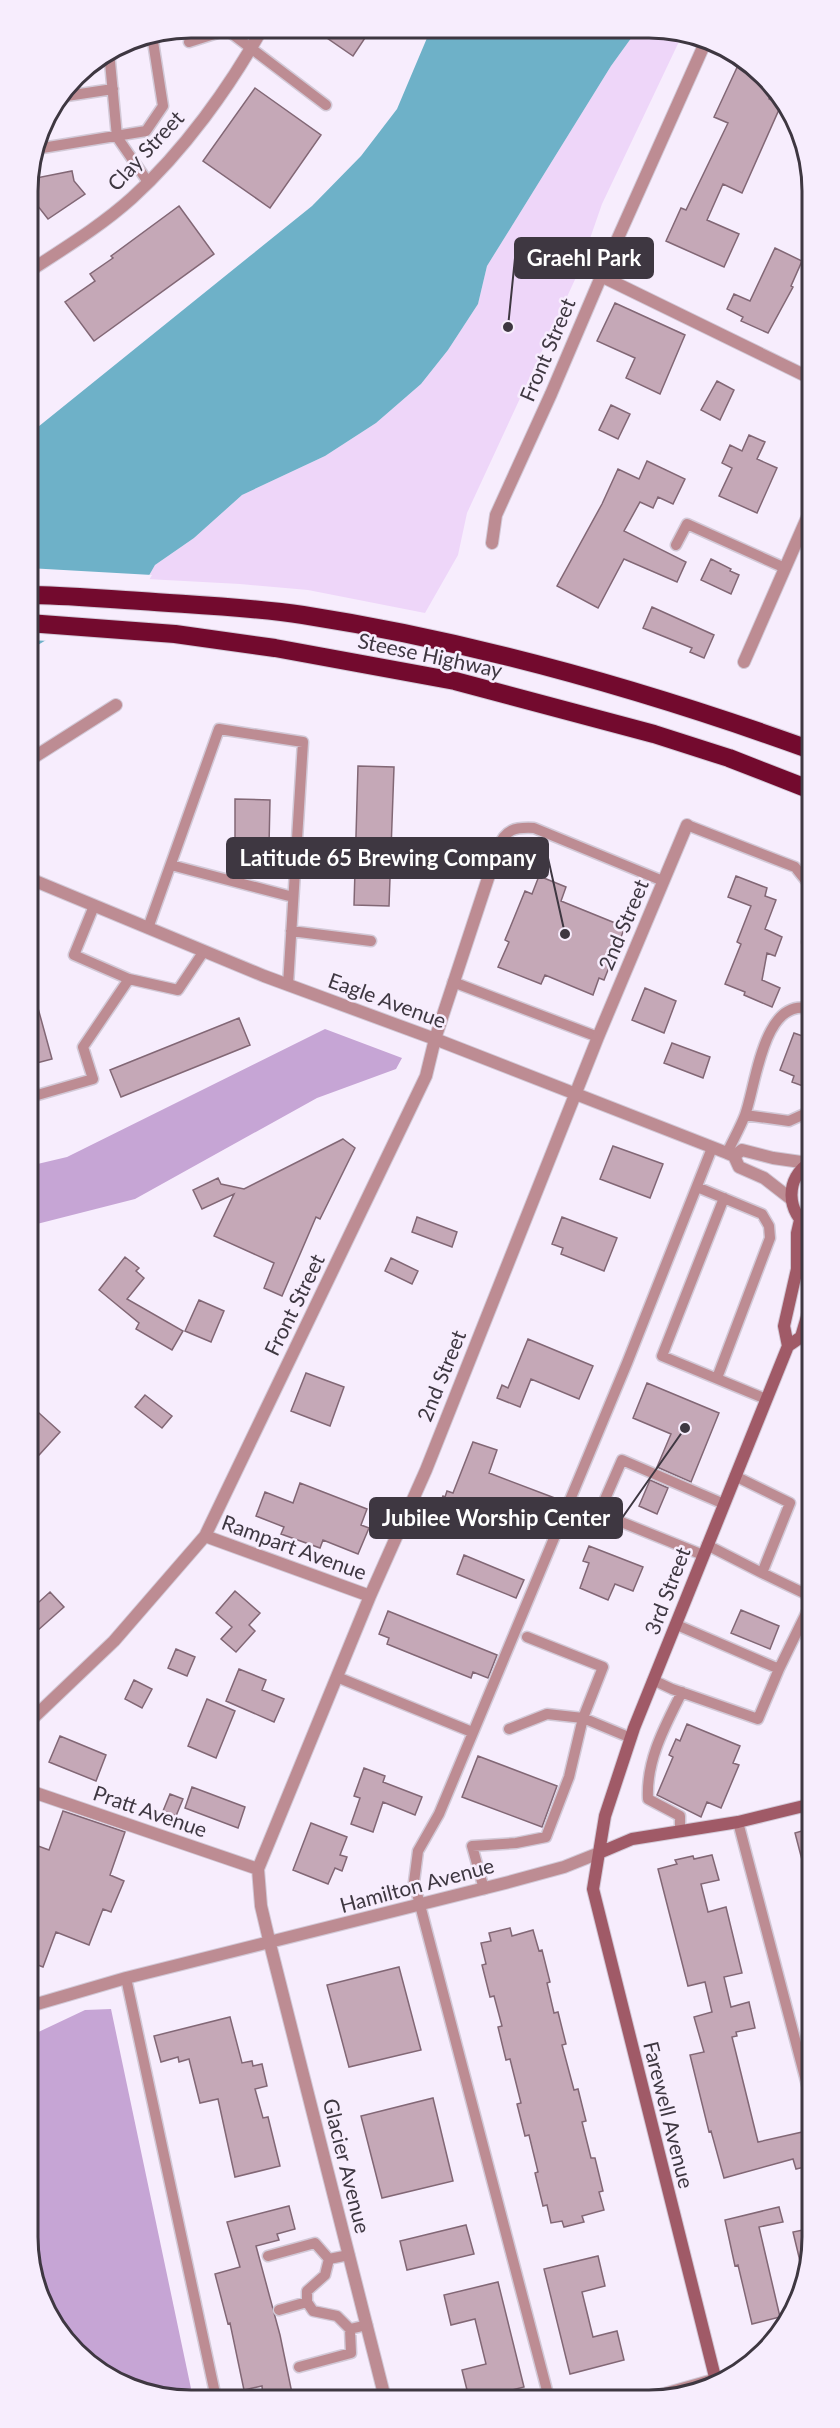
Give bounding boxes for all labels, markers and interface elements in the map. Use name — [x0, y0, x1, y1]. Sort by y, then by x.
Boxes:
street label: Clay Street — [102, 104, 189, 195]
callout: Graehl Park — [515, 238, 653, 278]
text: Graehl Park — [527, 244, 641, 271]
street label: Front Street — [514, 294, 580, 405]
street label: Steese Highway — [356, 627, 505, 682]
callout: Latitude 65 Brewing Company — [227, 838, 548, 878]
text: Latitude 65 Brewing Company — [240, 844, 537, 871]
street label: 2nd Street — [592, 875, 653, 974]
street label: Eagle Avenue — [325, 967, 450, 1032]
street label: Front Street — [258, 1249, 329, 1359]
street label: 2nd Street — [411, 1326, 470, 1425]
callout: Jubilee Worship Center — [370, 1498, 622, 1538]
text: Jubilee Worship Center — [382, 1504, 611, 1531]
street label: Rampart Avenue — [219, 1509, 370, 1584]
street label: 3rd Street — [638, 1543, 695, 1638]
street label: Pratt Avenue — [90, 1779, 211, 1842]
street label: Hamilton Avenue — [337, 1852, 497, 1917]
street label: Farewell Avenue — [639, 2039, 700, 2191]
street label: Glacier Avenue — [319, 2096, 376, 2236]

